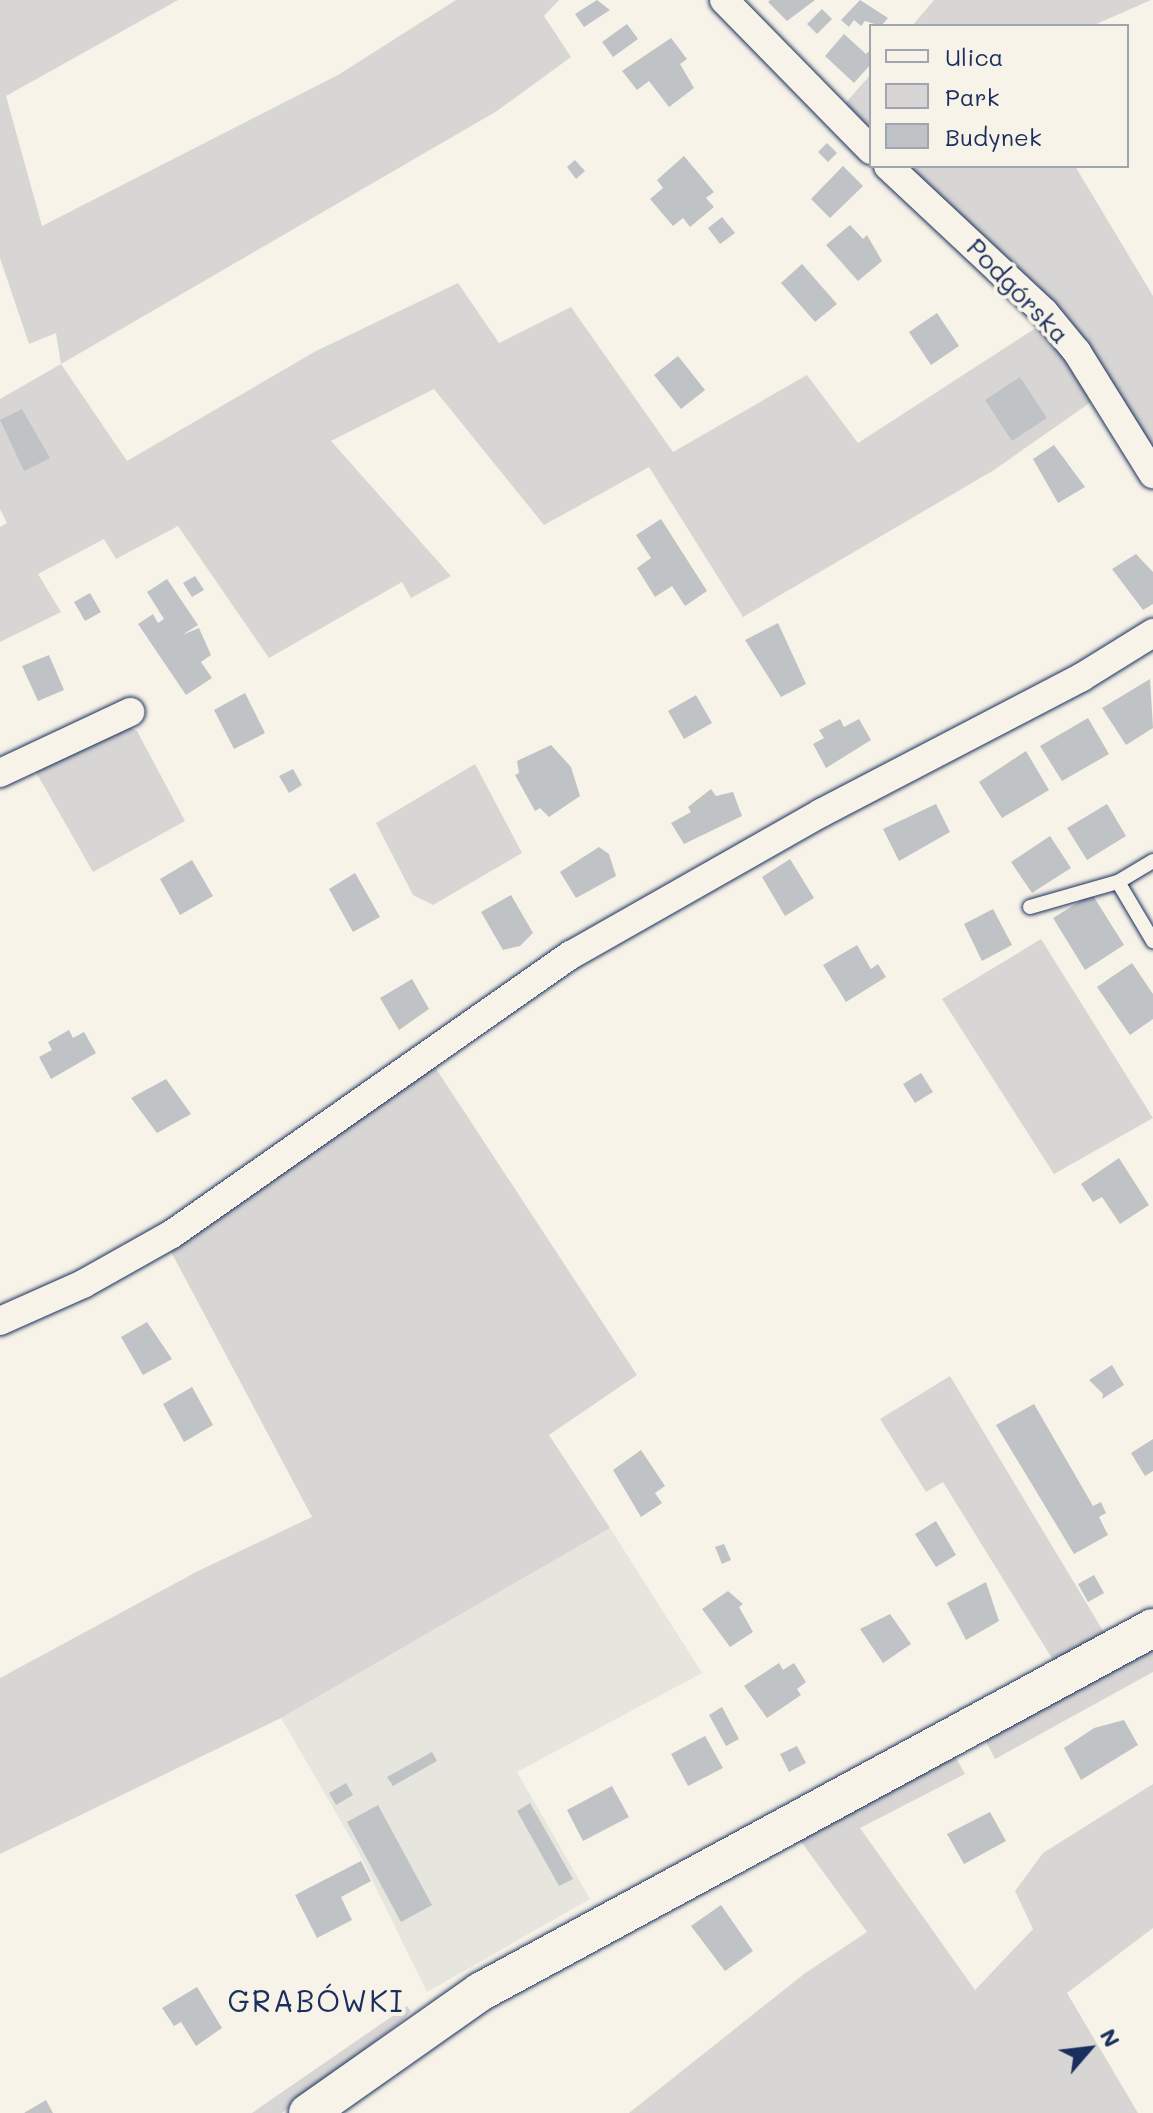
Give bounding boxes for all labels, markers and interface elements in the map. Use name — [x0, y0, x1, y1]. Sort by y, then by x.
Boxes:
legend — [869, 24, 1129, 168]
text: Ulica — [945, 41, 1003, 72]
text: Park — [945, 81, 999, 112]
text: Budynek — [945, 121, 1042, 152]
street label: Podgórska — [960, 232, 1076, 350]
district label: GRABÓWKI — [227, 1982, 405, 2018]
north arrow — [1049, 2009, 1129, 2089]
text: N — [1094, 2023, 1127, 2052]

